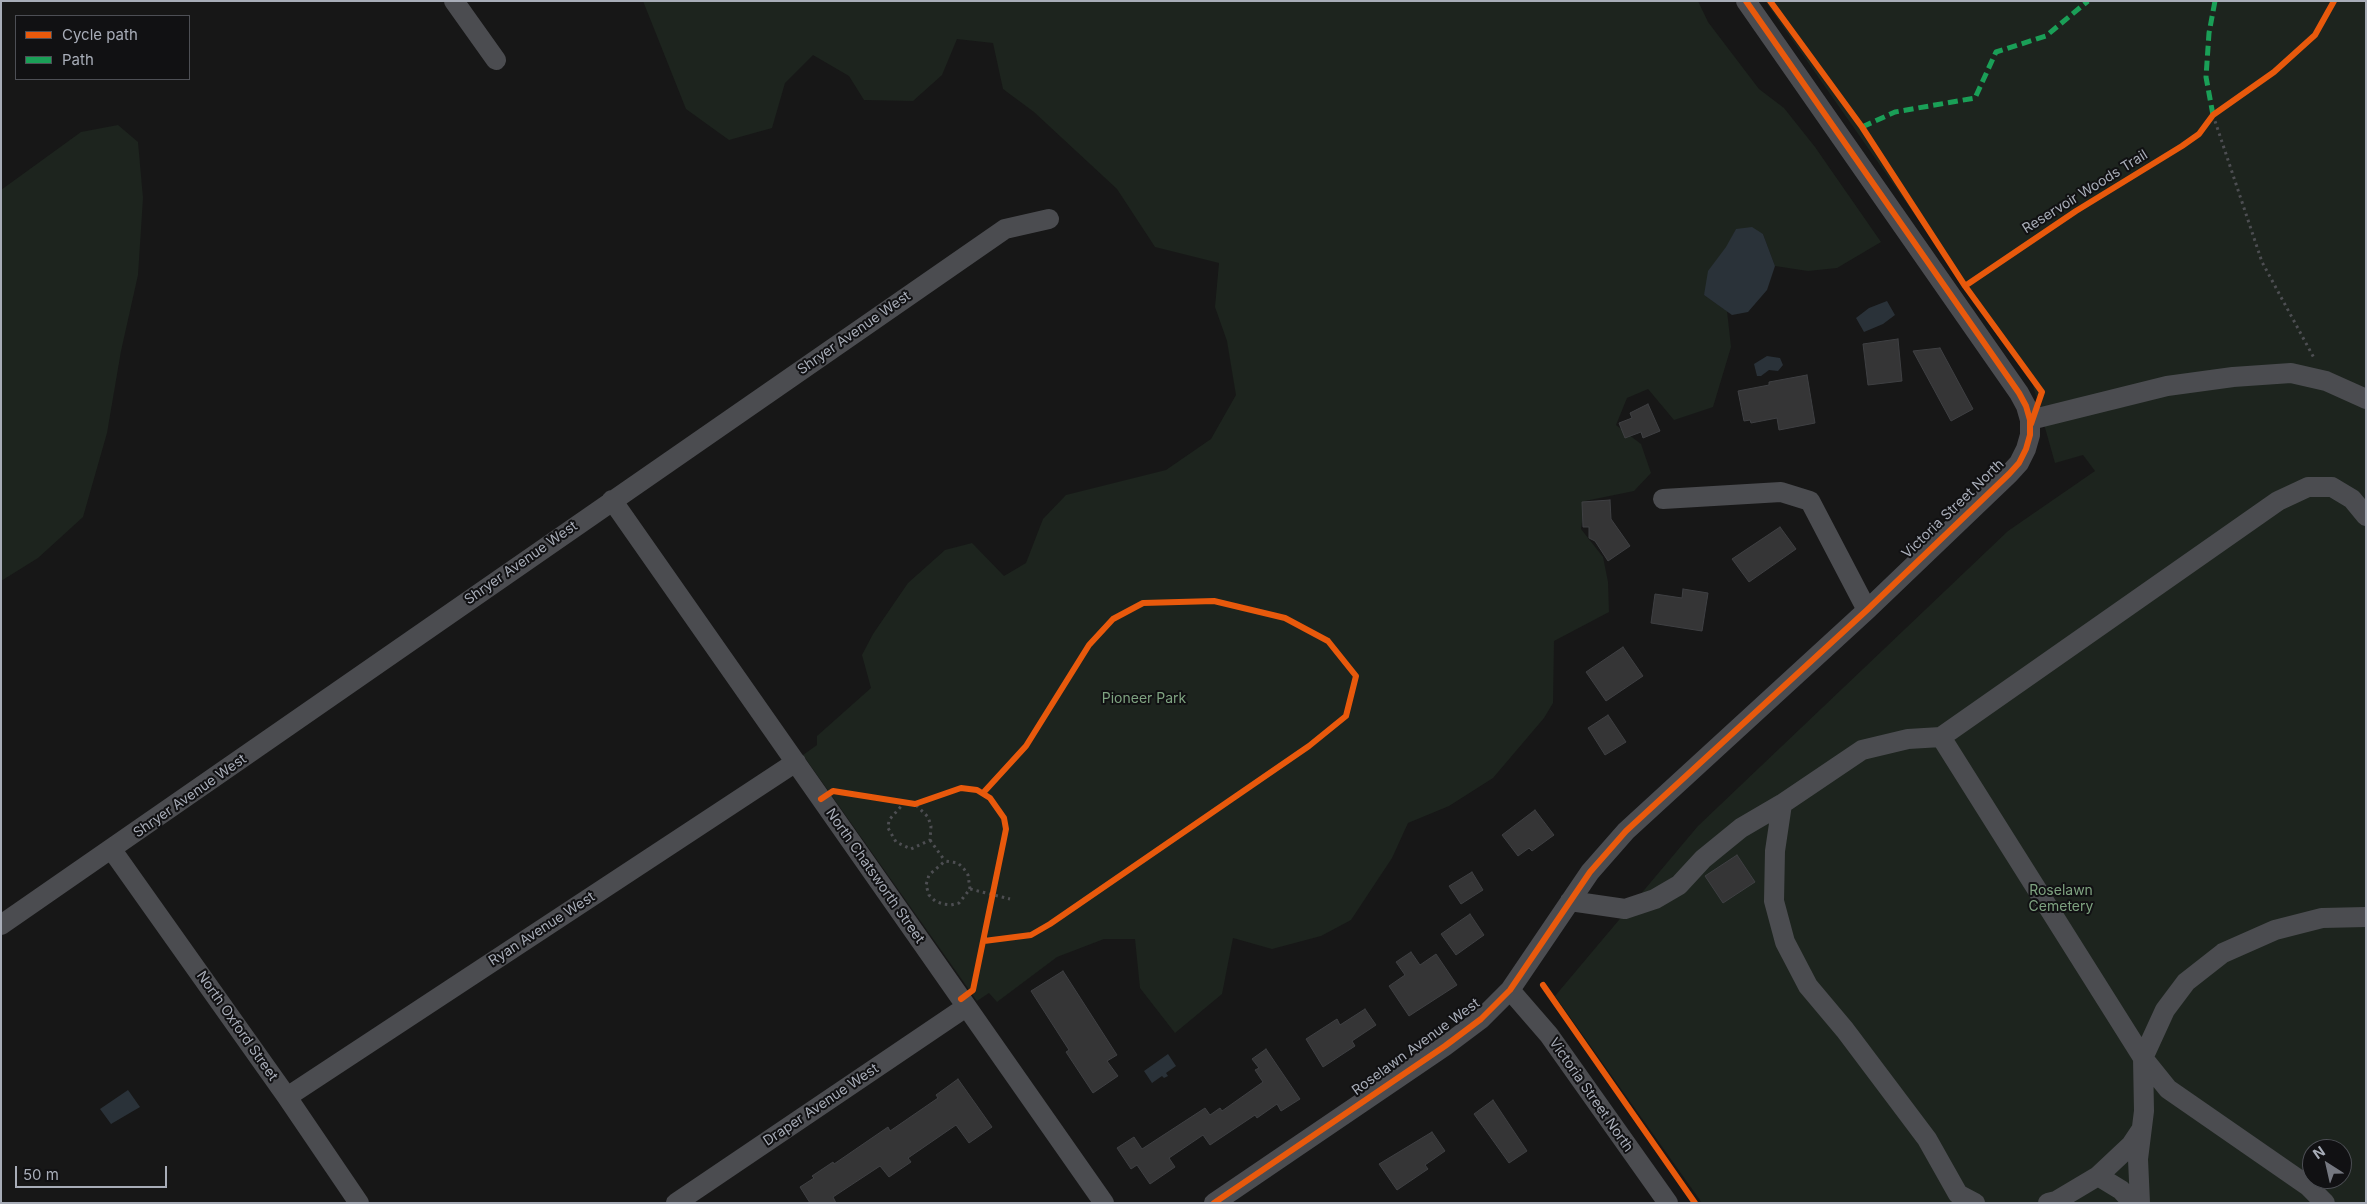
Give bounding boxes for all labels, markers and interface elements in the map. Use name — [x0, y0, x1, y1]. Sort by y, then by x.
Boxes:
legend — [15, 15, 190, 80]
text: Cycle path — [62, 25, 138, 44]
text: Path — [62, 50, 94, 69]
street label: Reservoir Woods Trail — [2019, 147, 2151, 237]
street label: Shryer Avenue West — [794, 288, 914, 378]
street label: Victoria Street North — [1899, 456, 2007, 562]
street label: Shryer Avenue West — [461, 518, 581, 608]
park label: Pioneer Park — [1102, 691, 1186, 707]
street label: Shryer Avenue West — [130, 751, 250, 841]
street label: North Chatsworth Street — [822, 805, 928, 947]
park label: Roselawn Cemetery — [2029, 883, 2093, 916]
street label: Ryan Avenue West — [486, 888, 598, 970]
street label: North Oxford Street — [193, 968, 281, 1084]
street label: Roselawn Avenue West — [1349, 995, 1483, 1099]
street label: Victoria Street North — [1545, 1035, 1637, 1155]
street label: Draper Avenue West — [760, 1060, 882, 1150]
north arrow — [2302, 1139, 2352, 1189]
text: N — [2309, 1142, 2328, 1162]
scale bar — [18, 1156, 170, 1188]
text: 50 m — [23, 1165, 59, 1184]

